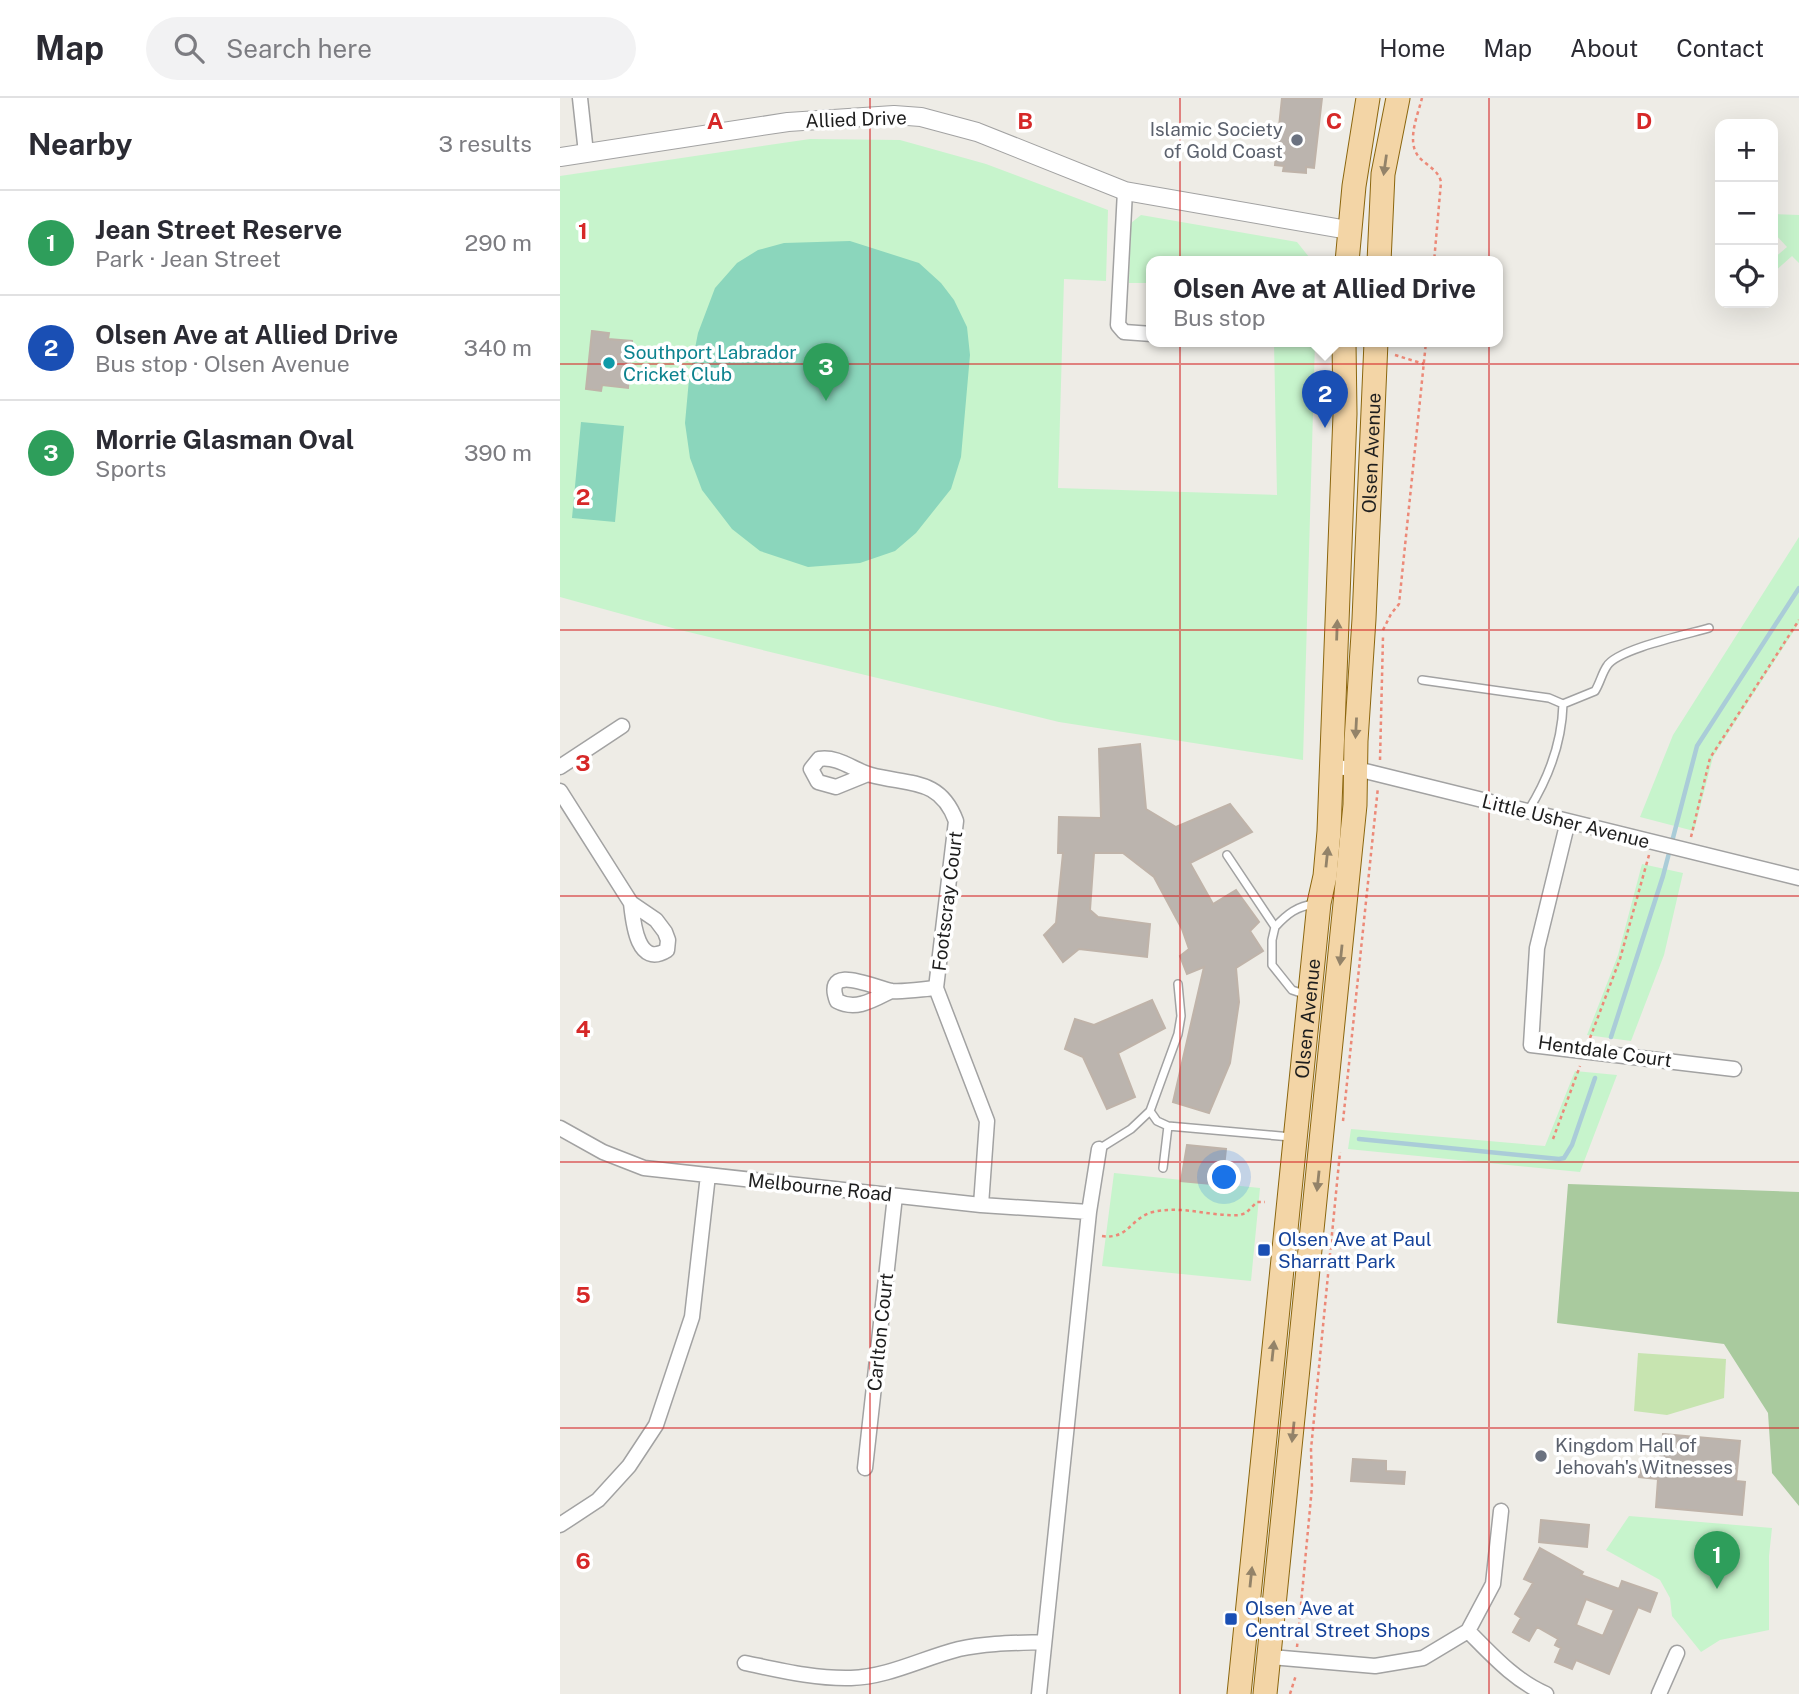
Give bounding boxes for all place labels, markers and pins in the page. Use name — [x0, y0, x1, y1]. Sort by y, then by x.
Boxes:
place label: Islamic Society of Gold Coast — [1150, 118, 1283, 162]
marker: Islamic Society of Gold Coast — [1289, 132, 1305, 148]
place label: Southport Labrador Cricket Club — [623, 341, 797, 385]
pin: 3 — [803, 343, 849, 401]
marker: Southport Labrador Cricket Club — [601, 355, 617, 371]
pin: 2 — [1302, 370, 1348, 428]
place label: Olsen Ave at Paul Sharratt Park — [1278, 1228, 1432, 1272]
marker: Olsen Ave at Paul Sharratt Park — [1256, 1242, 1272, 1258]
place label: Kingdom Hall of Jehovah's Witnesses — [1555, 1434, 1733, 1478]
marker: Kingdom Hall of Jehovah's Witnesses — [1533, 1448, 1549, 1464]
pin: 1 — [1694, 1531, 1740, 1589]
place label: Olsen Ave at Central Street Shops — [1245, 1597, 1430, 1641]
marker: Olsen Ave at Central Street Shops — [1223, 1611, 1239, 1627]

